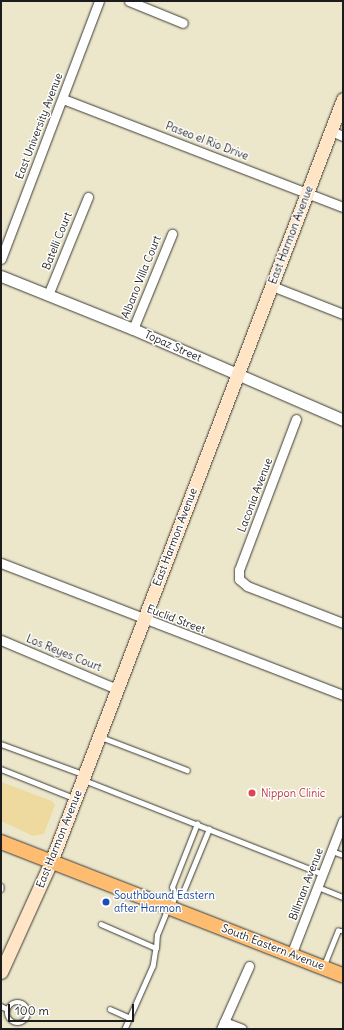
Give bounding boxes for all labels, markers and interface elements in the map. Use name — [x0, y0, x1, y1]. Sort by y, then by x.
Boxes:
street label: East University Avenue — [13, 71, 65, 181]
street label: Paseo el Rio Drive — [164, 119, 250, 163]
street label: East Harmon Avenue — [266, 184, 316, 286]
street label: Batelli Court — [39, 210, 75, 272]
street label: Albano Villa Court — [118, 234, 164, 320]
street label: Topaz Street — [142, 328, 204, 364]
street label: Laconia Avenue — [235, 456, 275, 534]
street label: East Harmon Avenue — [150, 486, 200, 588]
street label: Euclid Street — [145, 602, 207, 636]
street label: Los Reyes Court — [24, 632, 104, 674]
place label: Nippon Clinic — [261, 786, 325, 800]
marker: Nippon Clinic — [246, 787, 258, 799]
street label: East Harmon Avenue — [33, 788, 85, 890]
street label: Billman Avenue — [286, 846, 326, 922]
place label: Southbound Eastern after Harmon — [114, 889, 215, 915]
marker: Southbound Eastern after Harmon — [101, 897, 111, 907]
street label: South Eastern Avenue — [220, 921, 326, 973]
scale bar — [10, 996, 136, 1022]
text: 100 m — [15, 1003, 49, 1018]

